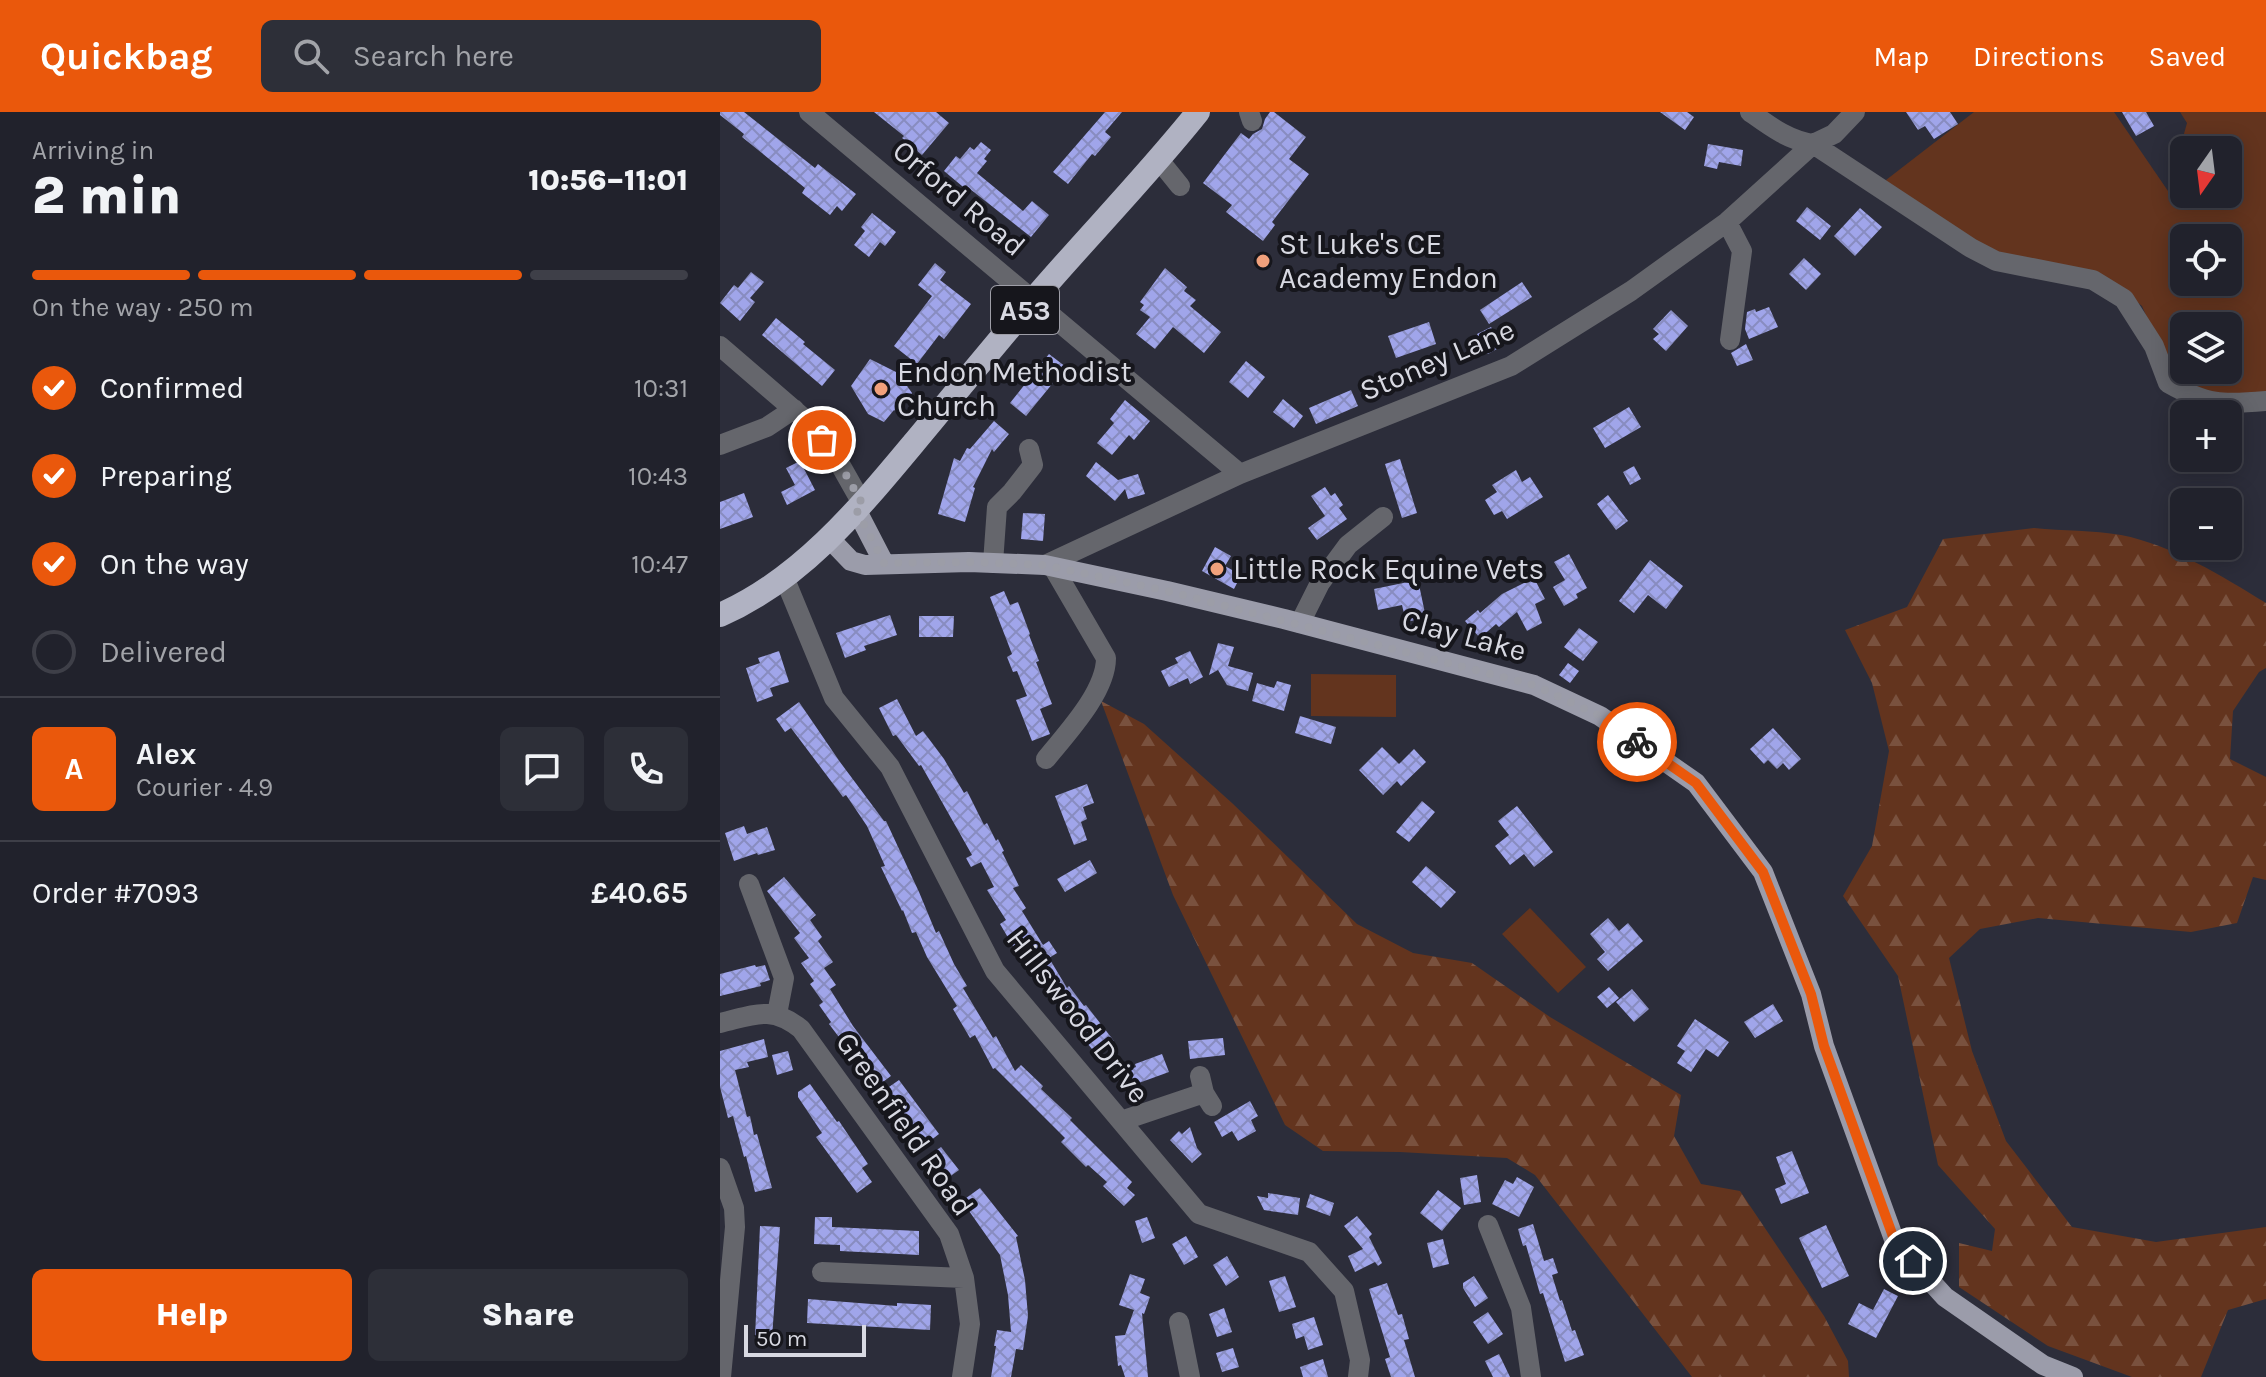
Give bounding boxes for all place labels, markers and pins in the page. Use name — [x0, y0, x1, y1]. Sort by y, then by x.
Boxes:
place label: St Luke's CE Academy Endon — [1279, 226, 1498, 296]
marker: St Luke's CE Academy Endon — [1254, 252, 1272, 270]
place label: Endon Methodist Church — [897, 354, 1132, 424]
marker: Endon Methodist Church — [872, 380, 890, 398]
pin — [788, 406, 856, 474]
place label: Little Rock Equine Vets — [1233, 551, 1544, 587]
marker: Little Rock Equine Vets — [1208, 560, 1226, 578]
pin — [1879, 1227, 1947, 1295]

